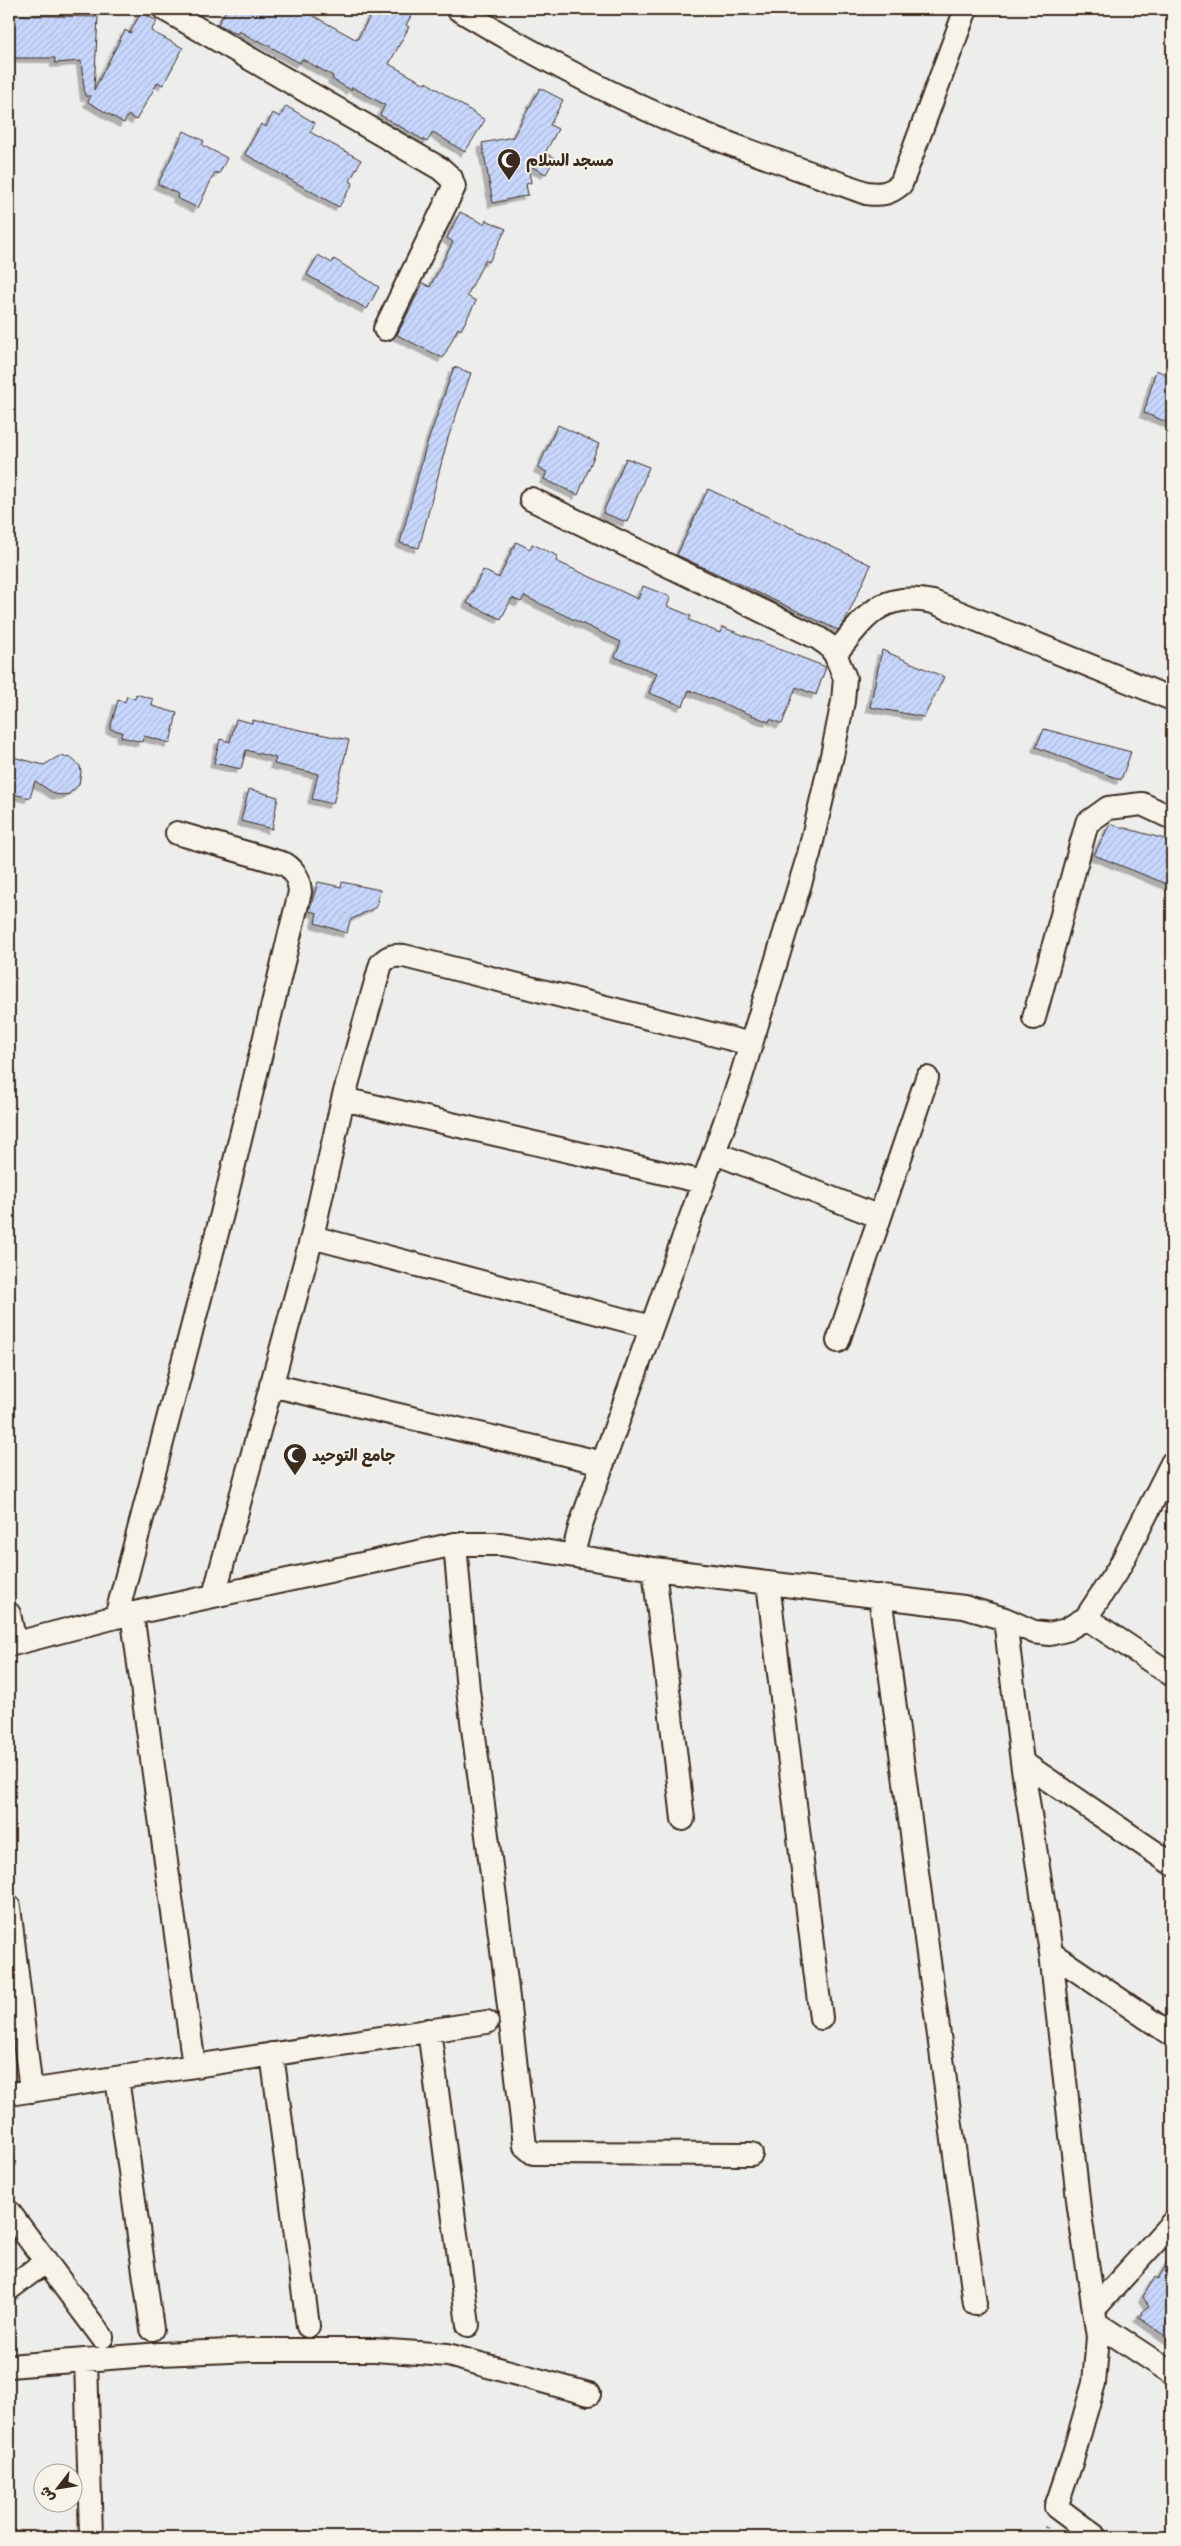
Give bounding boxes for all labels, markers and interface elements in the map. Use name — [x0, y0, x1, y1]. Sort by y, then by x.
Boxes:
mosque icon: مسجد السلام — [496, 147, 522, 181]
place label: مسجد السلام — [526, 151, 614, 173]
mosque icon: جامع التوحيد — [282, 1442, 308, 1476]
place label: جامع التوحيد — [312, 1446, 395, 1467]
north arrow — [32, 2464, 82, 2514]
text: ش — [36, 2483, 59, 2505]

